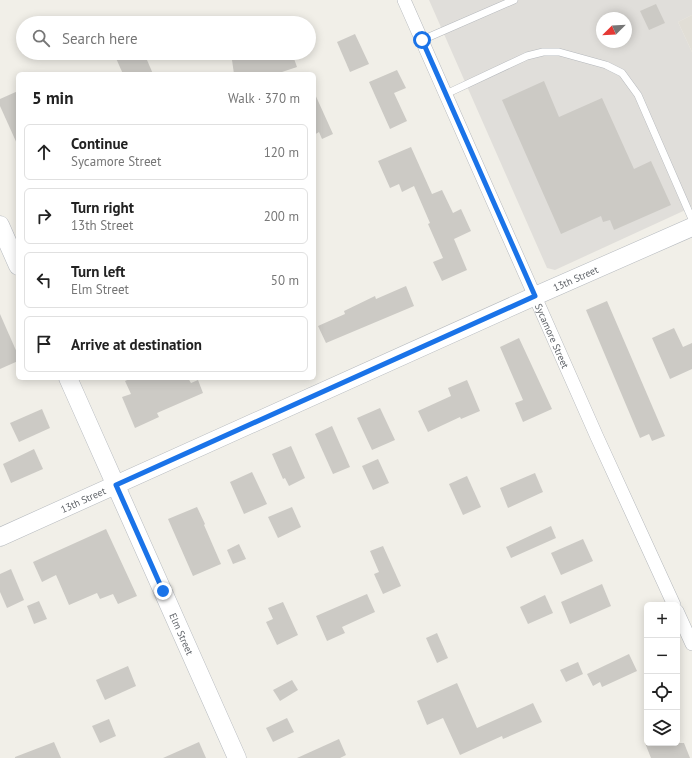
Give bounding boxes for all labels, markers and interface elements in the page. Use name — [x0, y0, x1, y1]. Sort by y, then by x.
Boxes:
north arrow — [596, 12, 632, 48]
search box — [16, 16, 316, 60]
icon: search — [30, 27, 52, 49]
text: Search here — [62, 29, 138, 48]
route start — [413, 31, 431, 49]
text: 5 min — [32, 87, 73, 109]
text: Walk · 370 m — [228, 90, 300, 107]
text: Continue — [71, 134, 128, 153]
icon: ahead — [33, 141, 55, 163]
text: 120 m — [264, 144, 299, 161]
text: Sycamore Street — [71, 153, 161, 170]
text: Turn right — [71, 198, 134, 217]
icon: right — [33, 205, 55, 227]
text: 200 m — [264, 208, 299, 225]
text: 13th Street — [71, 217, 133, 234]
text: Turn left — [71, 262, 125, 281]
street label: 13th Street — [551, 263, 601, 294]
icon: left — [33, 269, 55, 291]
text: 50 m — [271, 272, 299, 289]
text: Elm Street — [71, 281, 129, 298]
street label: Sycamore Street — [532, 301, 572, 371]
icon: arrive — [33, 333, 55, 355]
text: Arrive at destination — [71, 335, 202, 354]
street label: 13th Street — [59, 484, 108, 516]
route end — [154, 582, 172, 600]
map controls — [644, 602, 680, 746]
button: + — [644, 602, 680, 638]
street label: Elm Street — [166, 611, 197, 658]
button: − — [644, 638, 680, 674]
button: locate — [644, 674, 680, 710]
button: layers — [644, 710, 680, 746]

